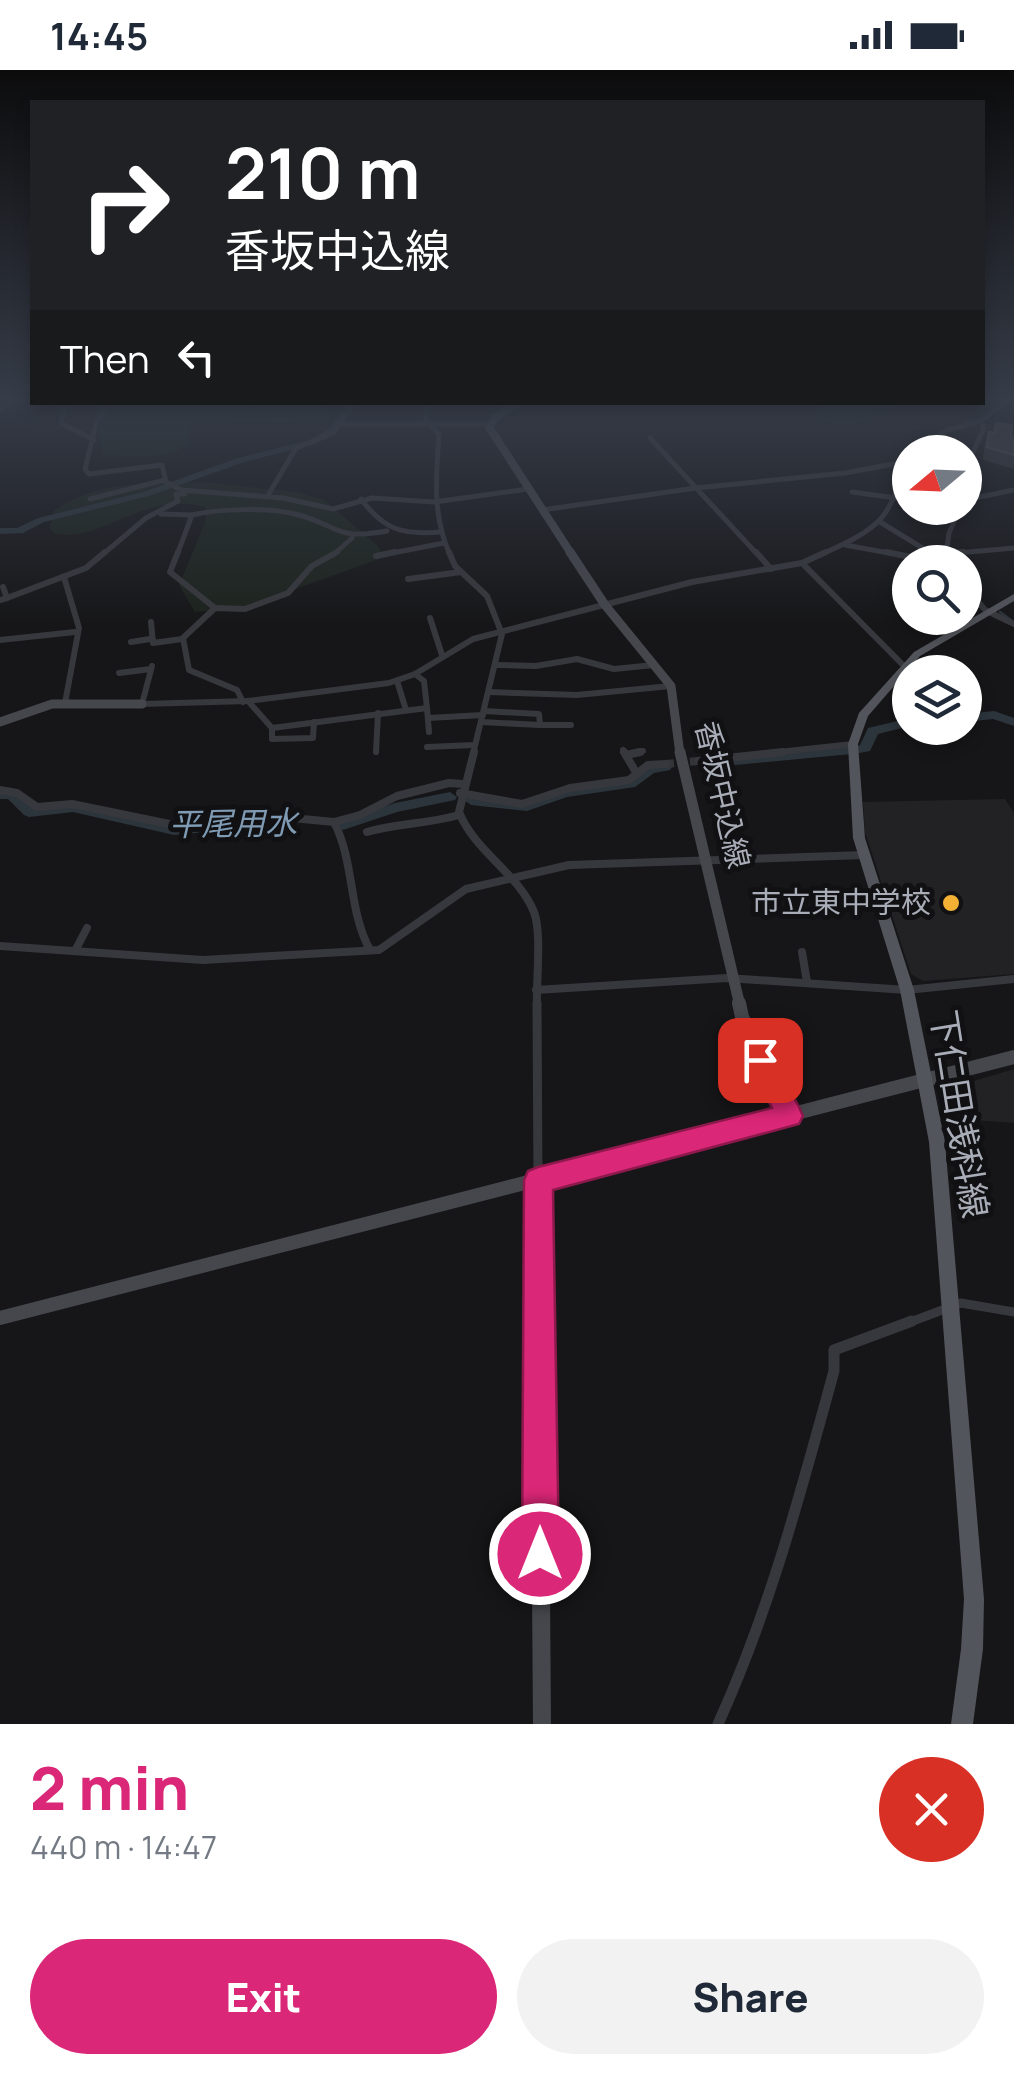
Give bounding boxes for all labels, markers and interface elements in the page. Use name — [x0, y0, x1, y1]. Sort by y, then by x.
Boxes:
text: 14:45 — [50, 9, 148, 61]
text: 210 m — [225, 124, 420, 220]
icon: right — [60, 140, 190, 270]
text: 香坂中込線 — [225, 219, 450, 281]
icon: left — [169, 330, 224, 385]
text: Then — [60, 332, 149, 384]
north arrow — [892, 435, 982, 525]
map controls — [892, 435, 982, 745]
button: search — [892, 545, 982, 635]
button: layers — [892, 655, 982, 745]
street label: 香坂中込線 — [687, 717, 760, 872]
water label: 平尾用水 — [169, 800, 300, 846]
place label: 市立東中学校 — [751, 881, 931, 922]
marker: 市立東中学校 — [940, 892, 962, 914]
street label: 下仁田浅科線 — [920, 1006, 1000, 1221]
pin — [718, 1018, 803, 1103]
icon: arrive — [733, 1033, 788, 1088]
position arrow — [488, 1502, 592, 1606]
text: 2 min — [30, 1746, 189, 1828]
button: close — [879, 1757, 984, 1862]
text: 440 m · 14:47 — [30, 1825, 217, 1869]
button: Exit — [30, 1939, 497, 2054]
button: Share — [517, 1939, 984, 2054]

